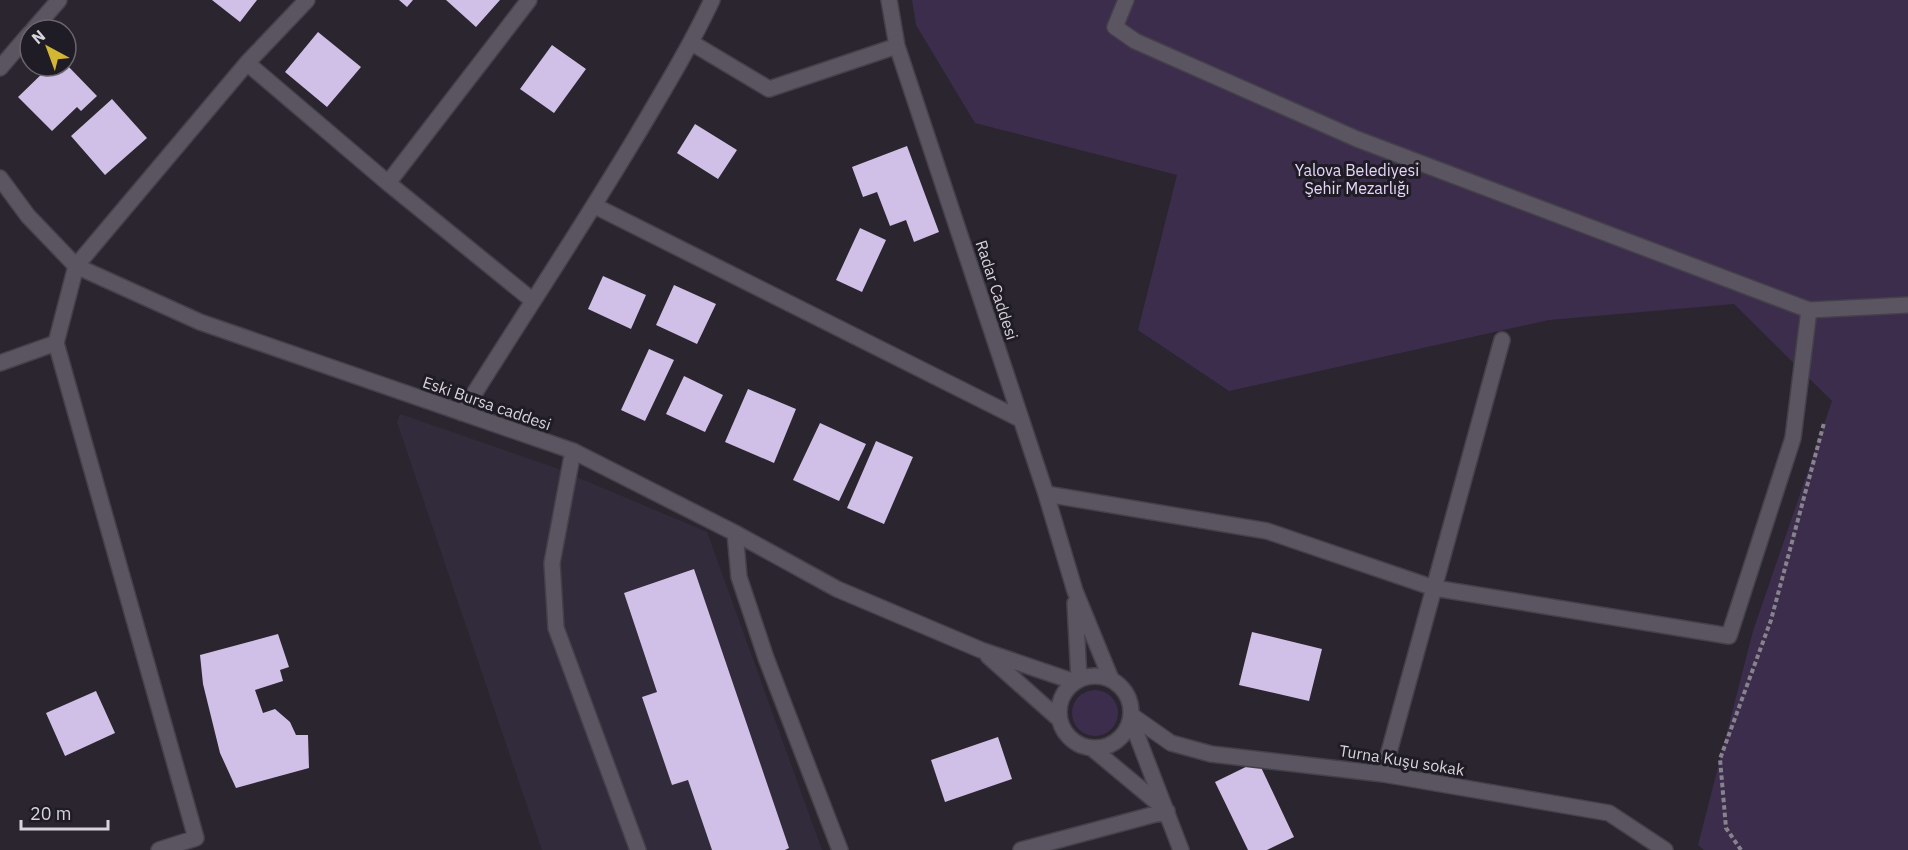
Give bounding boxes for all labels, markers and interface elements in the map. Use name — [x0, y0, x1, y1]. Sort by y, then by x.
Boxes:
north arrow — [18, 18, 78, 78]
text: N — [27, 25, 49, 48]
park label: Yalova Belediyesi Şehir Mezarlığı — [1295, 160, 1419, 198]
street label: Radar Caddesi — [971, 238, 1023, 342]
street label: Eski Bursa caddesi — [420, 372, 554, 434]
street label: Turna Kuşu sokak — [1338, 740, 1467, 780]
scale bar — [21, 793, 108, 831]
text: 20 m — [30, 802, 72, 825]

